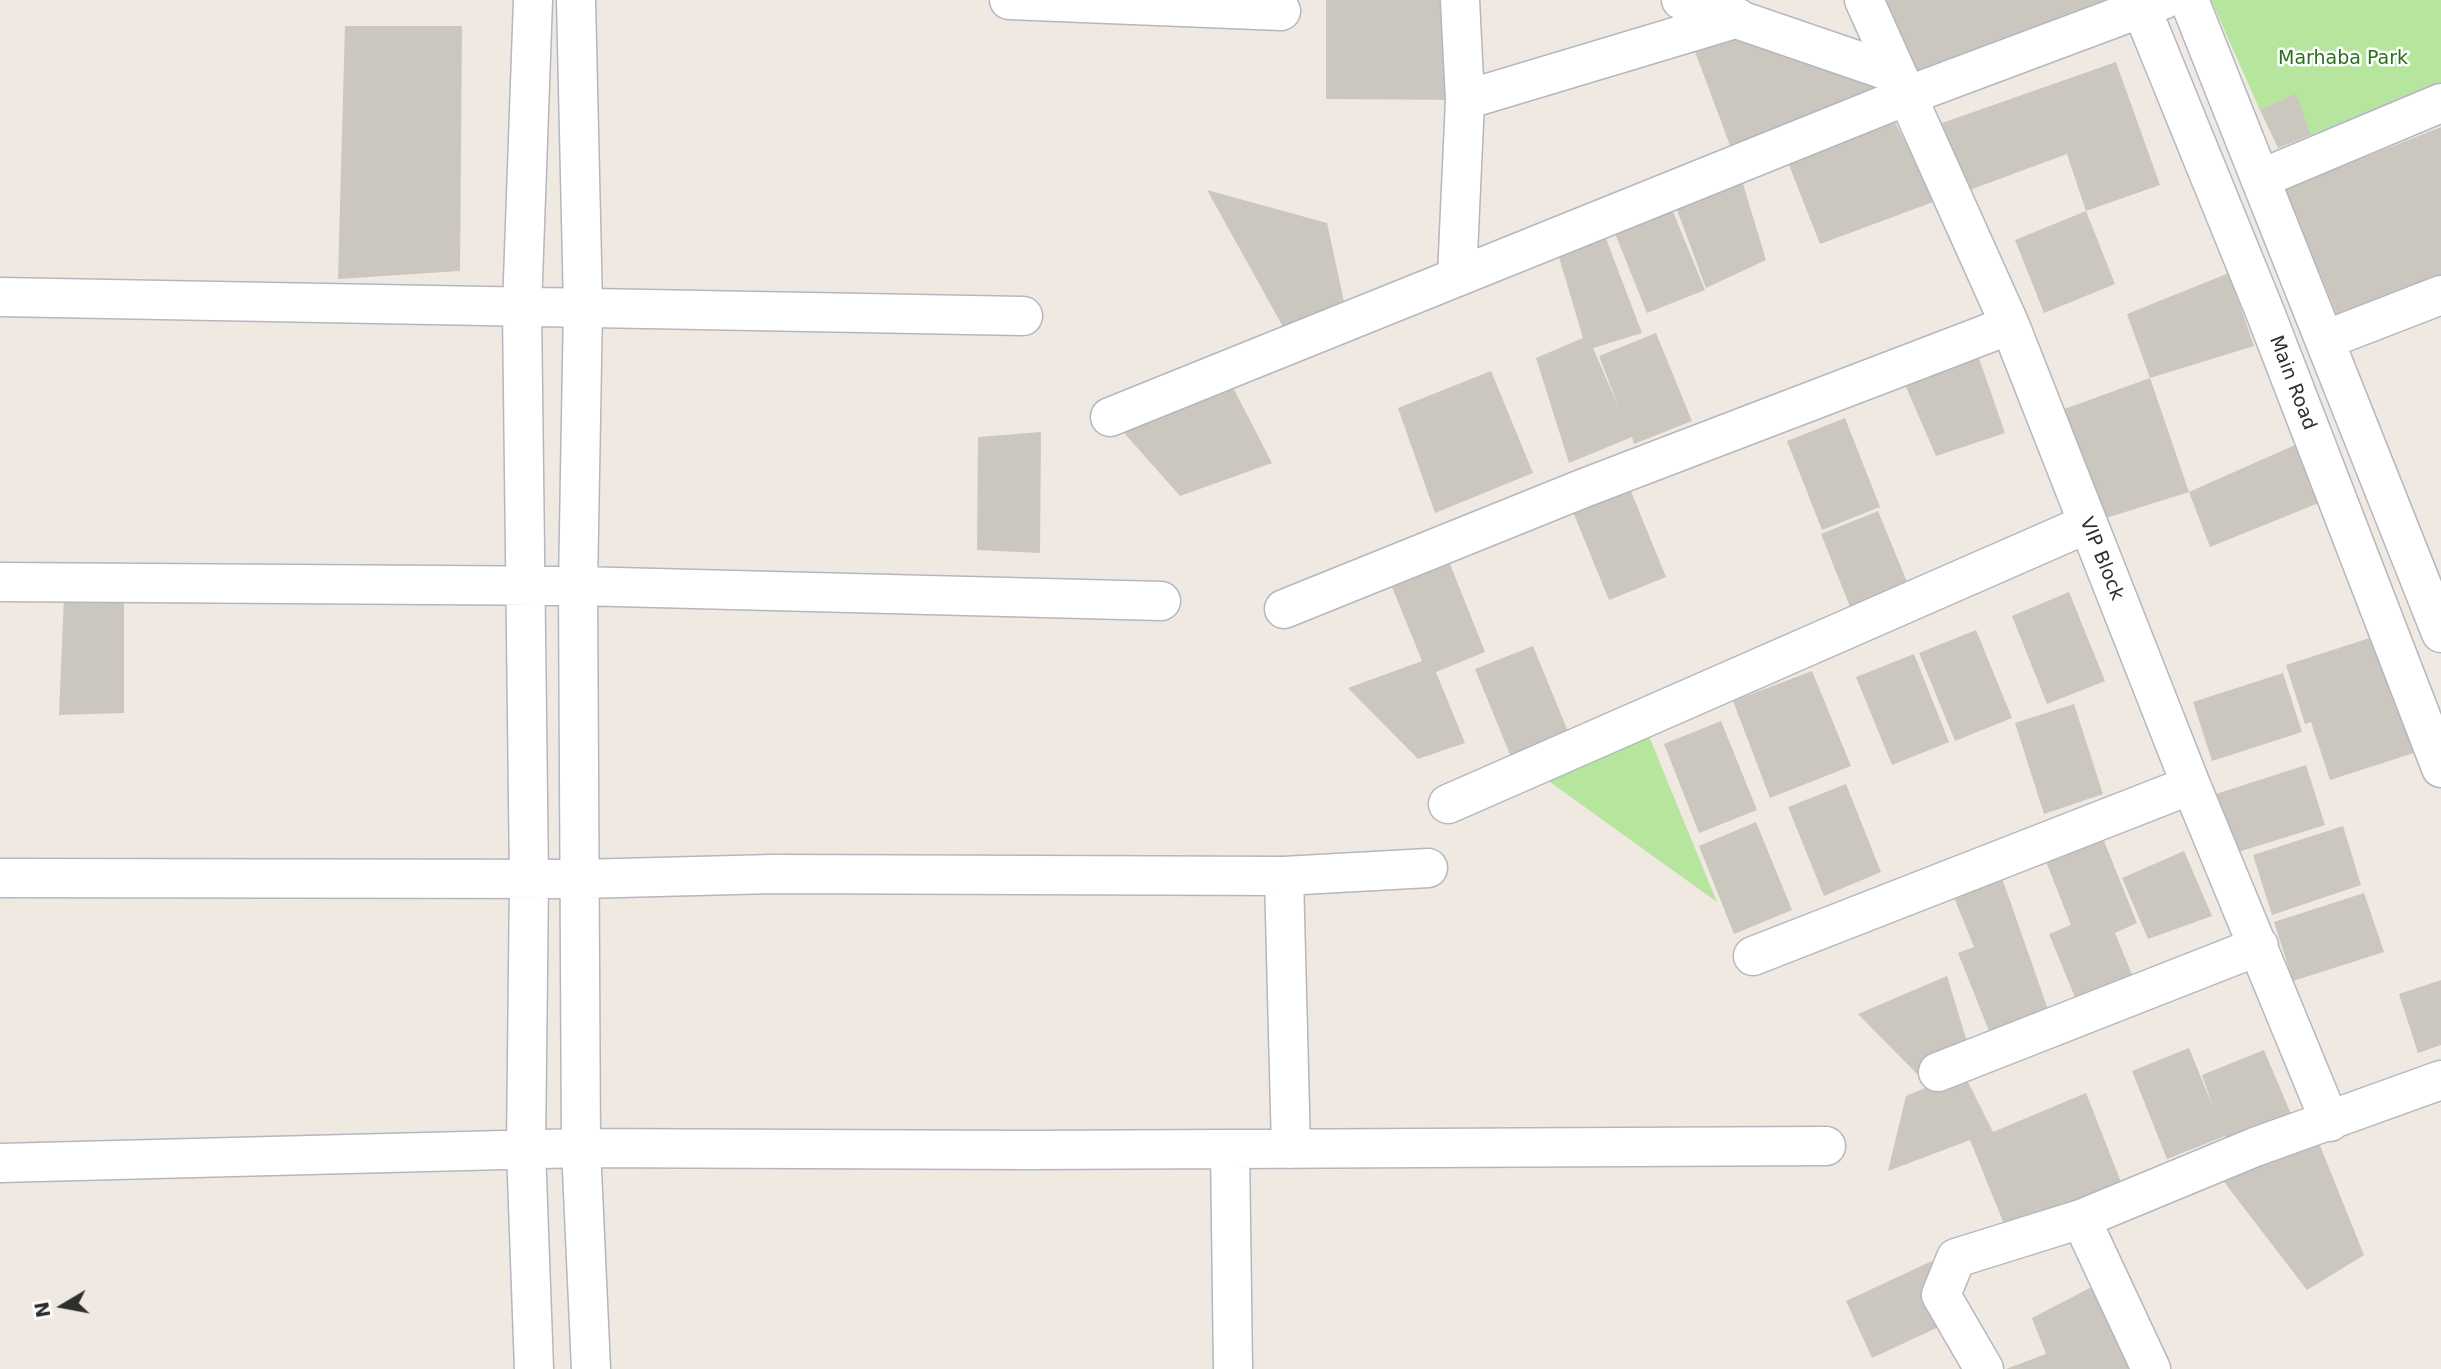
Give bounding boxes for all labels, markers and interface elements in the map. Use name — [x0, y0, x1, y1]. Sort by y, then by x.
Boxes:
park label: Marhaba Park — [2278, 48, 2408, 70]
street label: Main Road — [2264, 333, 2320, 433]
street label: VIP Block — [2074, 514, 2128, 604]
north arrow — [28, 1271, 98, 1341]
text: N — [30, 1300, 55, 1319]

